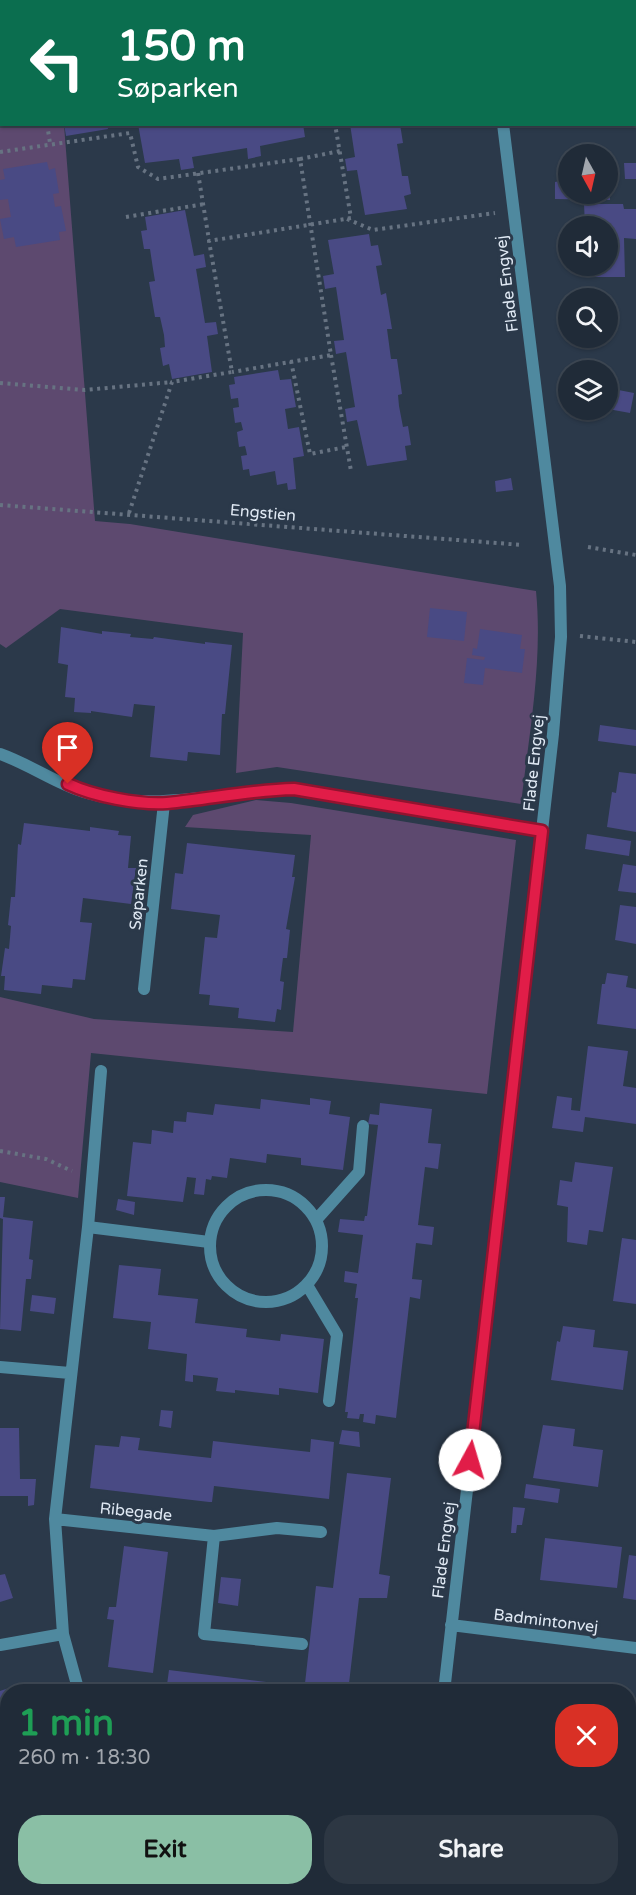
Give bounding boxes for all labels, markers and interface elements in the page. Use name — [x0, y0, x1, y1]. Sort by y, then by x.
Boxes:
text: 150 m — [117, 21, 246, 72]
icon: left — [18, 24, 96, 102]
text: Søparken — [117, 72, 239, 105]
north arrow — [558, 144, 618, 204]
map controls — [558, 144, 618, 420]
button: sound — [558, 216, 618, 276]
street label: Flade Engvej — [491, 234, 523, 333]
button: search — [558, 288, 618, 348]
button: layers — [558, 360, 618, 420]
street label: Engstien — [229, 500, 297, 526]
street label: Flade Engvej — [519, 714, 549, 813]
pin — [42, 722, 93, 784]
icon: arrive — [51, 731, 84, 764]
street label: Søparken — [125, 857, 153, 931]
position arrow — [438, 1428, 502, 1492]
street label: Ribegade — [99, 1498, 173, 1526]
street label: Flade Engvej — [428, 1501, 460, 1600]
street label: Badmintonvej — [492, 1605, 599, 1637]
text: 1 min — [18, 1702, 114, 1745]
button: close — [555, 1704, 618, 1767]
text: 260 m · 18:30 — [18, 1746, 150, 1770]
button: Exit — [18, 1815, 312, 1884]
button: Share — [324, 1815, 618, 1884]

